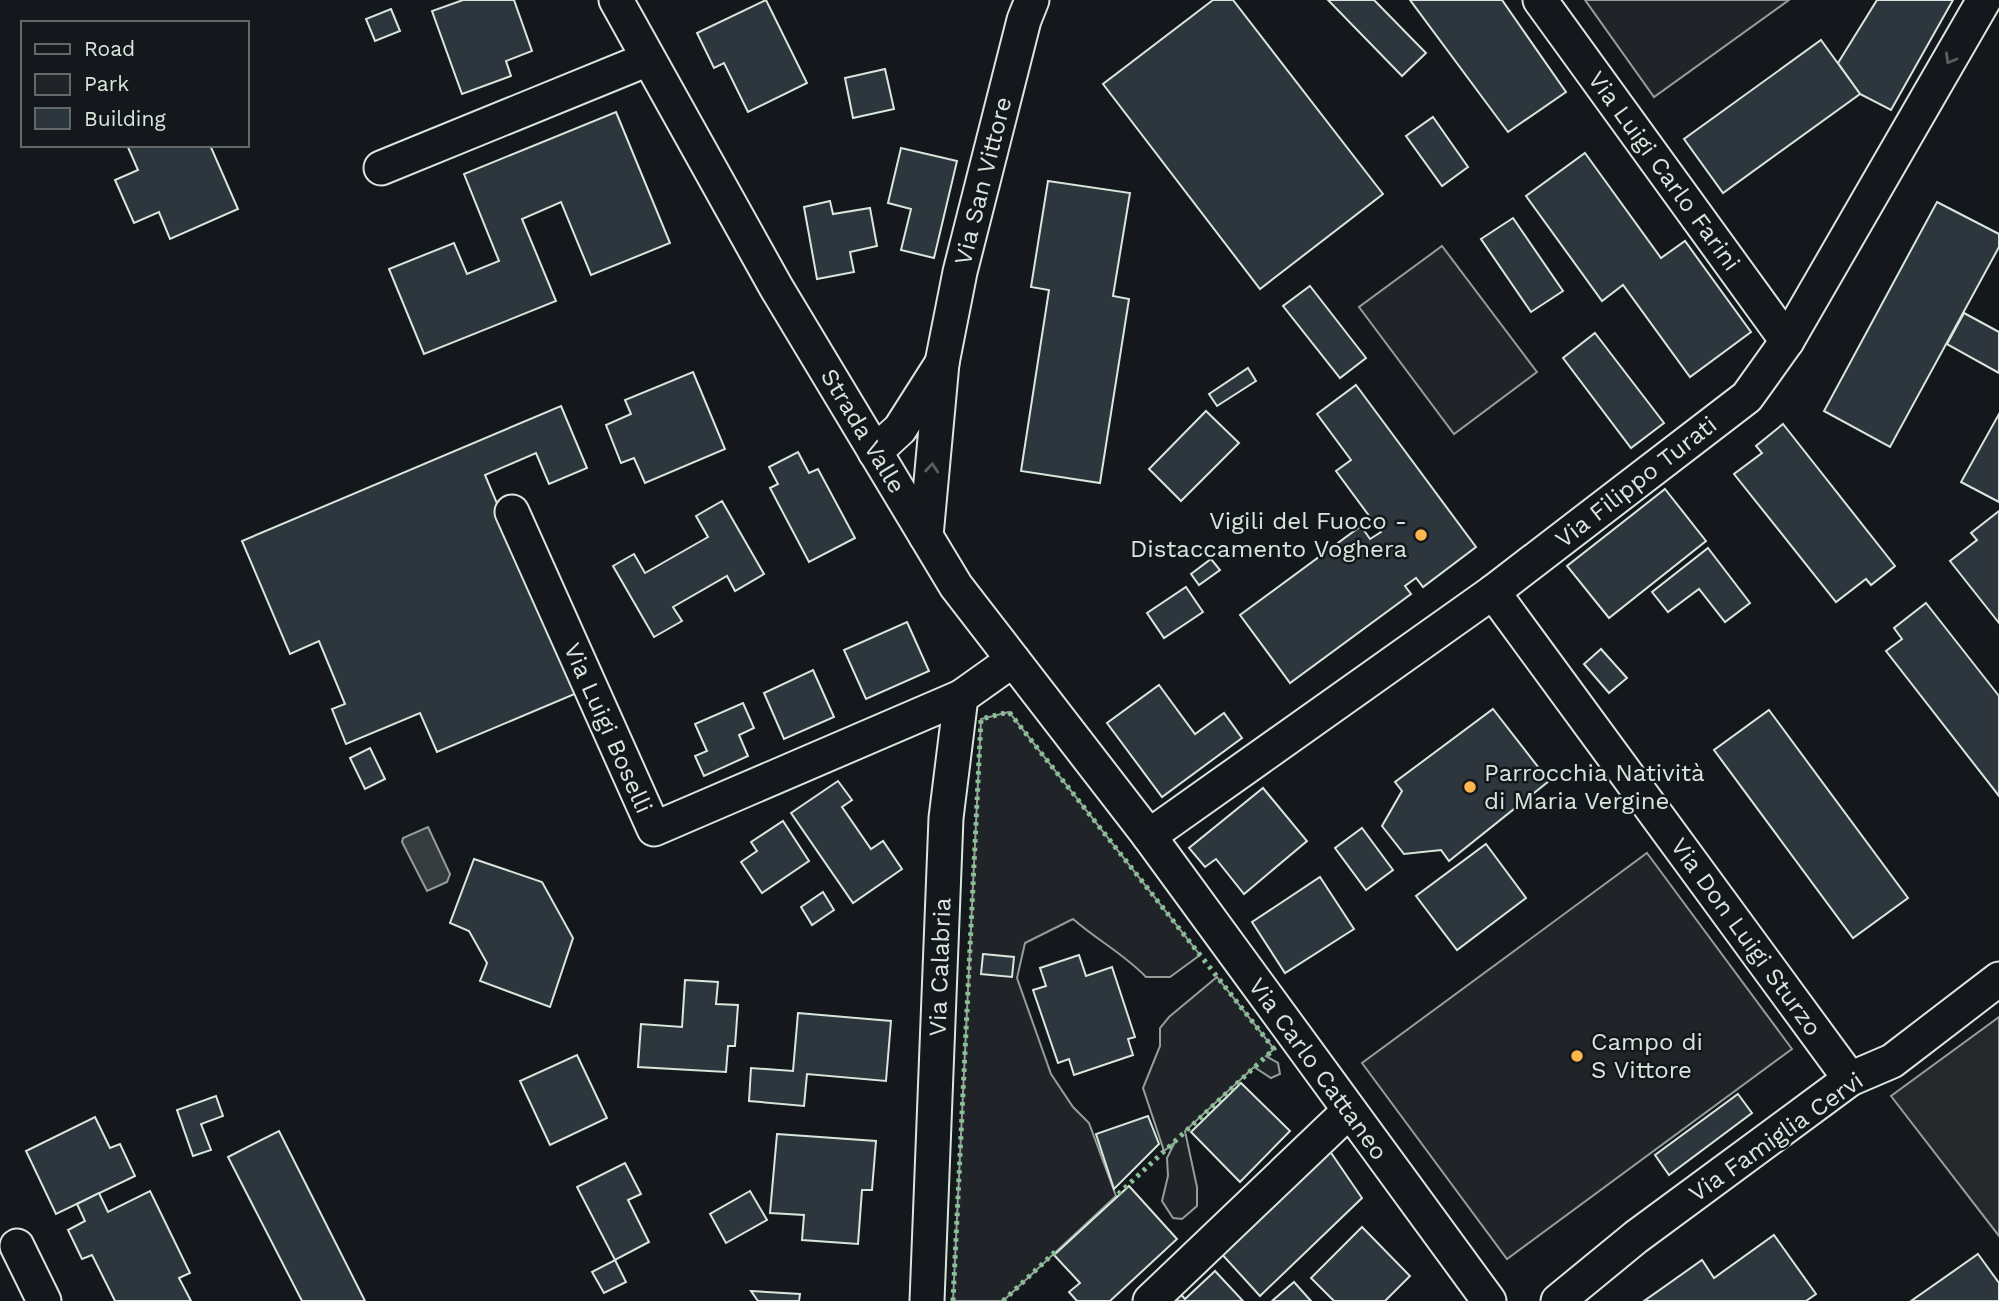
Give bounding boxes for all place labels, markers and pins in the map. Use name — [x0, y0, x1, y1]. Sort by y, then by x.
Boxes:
place label: Vigili del Fuoco - Distaccamento Voghera — [1130, 507, 1407, 563]
marker: Vigili del Fuoco - Distaccamento Voghera — [1413, 527, 1429, 543]
place label: Parrocchia Natività di Maria Vergine — [1484, 759, 1705, 815]
marker: Parrocchia Natività di Maria Vergine — [1462, 779, 1478, 795]
place label: Campo di S Vittore — [1591, 1028, 1703, 1084]
marker: Campo di S Vittore — [1569, 1048, 1585, 1064]

